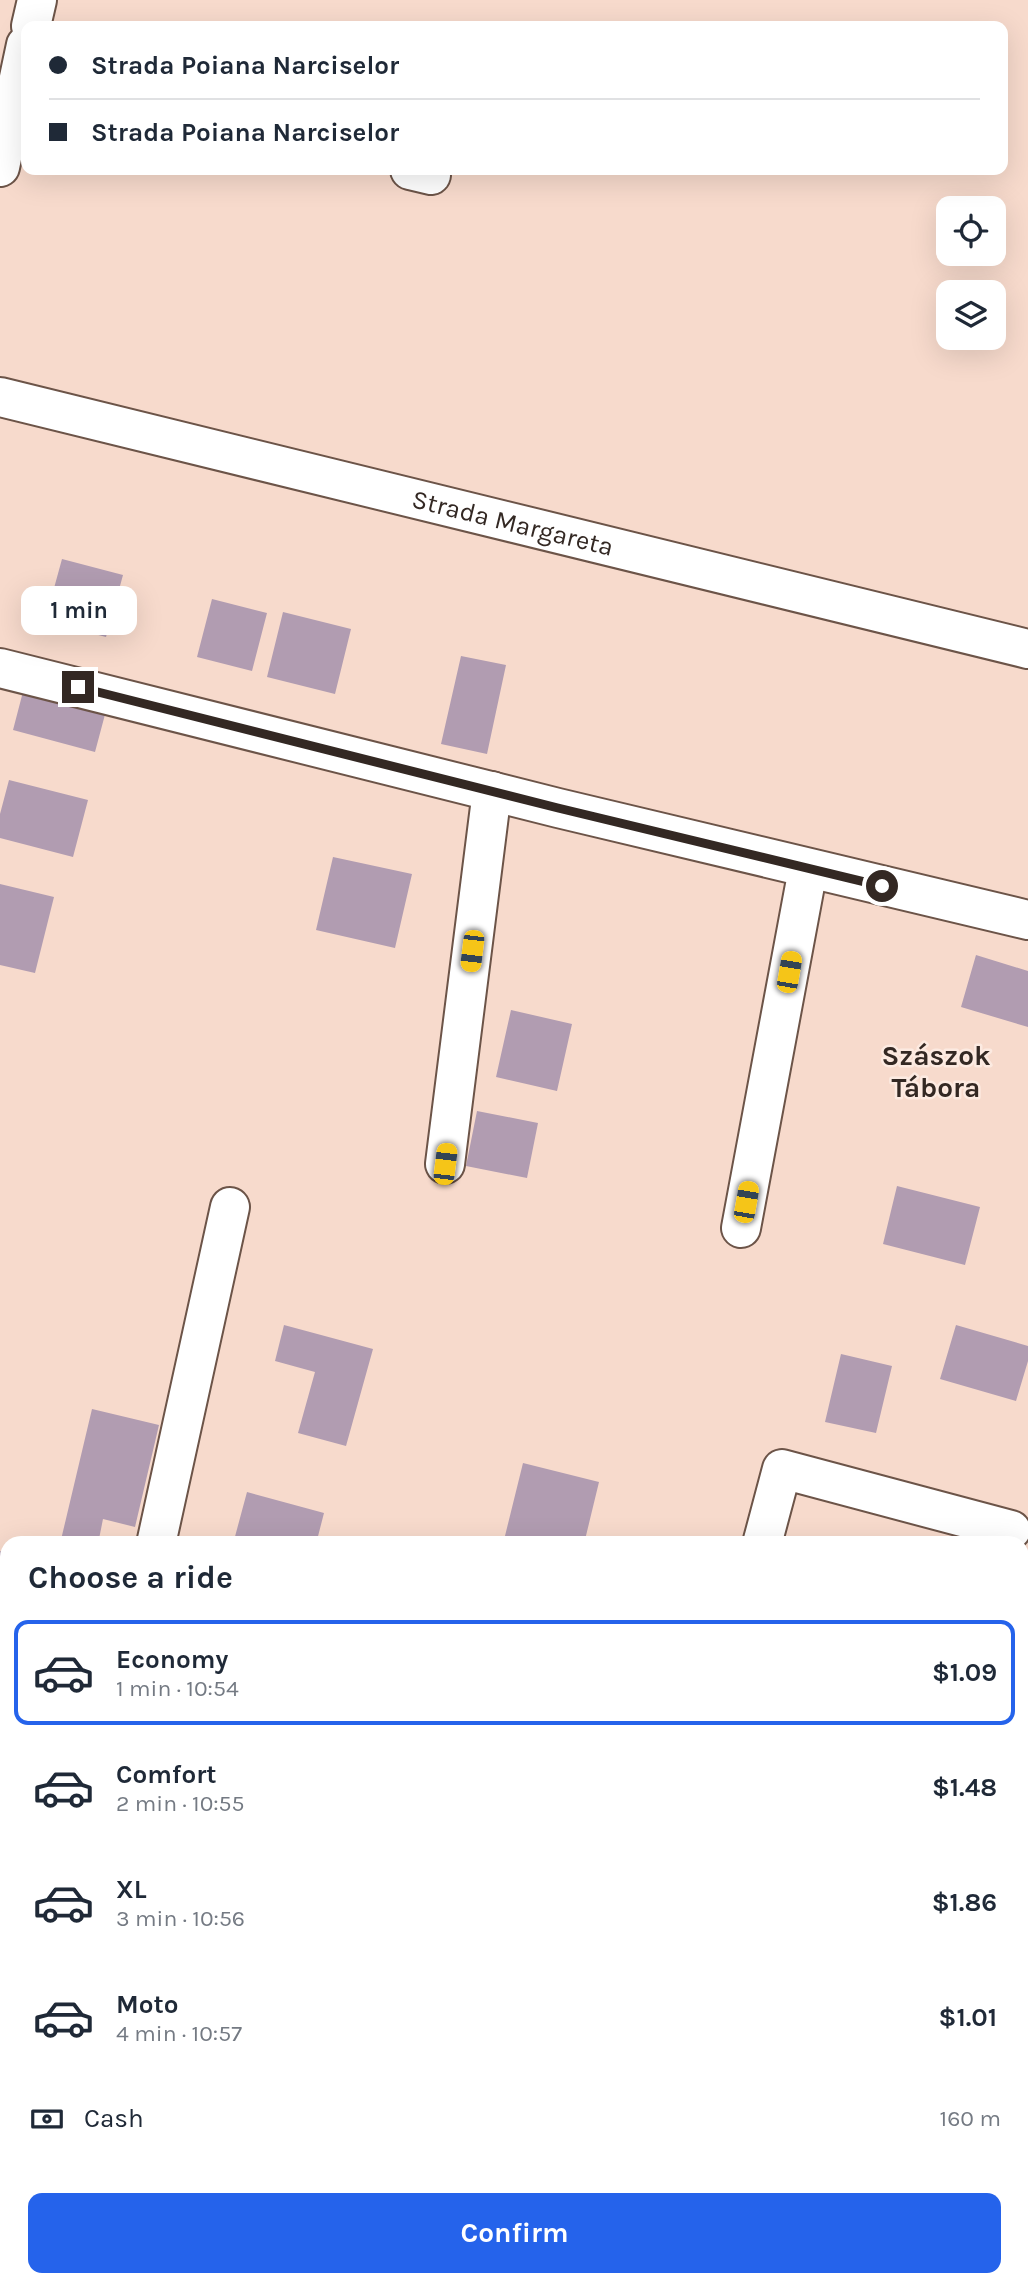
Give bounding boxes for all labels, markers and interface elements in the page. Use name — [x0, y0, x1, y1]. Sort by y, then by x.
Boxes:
text: Strada Poiana Narciselor — [91, 50, 399, 81]
text: Strada Poiana Narciselor — [91, 117, 399, 148]
map controls — [936, 196, 1006, 350]
button: locate — [936, 196, 1006, 266]
button: layers — [936, 280, 1006, 350]
street label: Strada Margareta — [409, 484, 617, 563]
callout: 1 min — [20, 586, 136, 634]
text: 1 min — [50, 597, 108, 624]
route end — [62, 671, 94, 703]
route start — [866, 870, 898, 902]
car — [460, 929, 485, 973]
car — [776, 949, 803, 995]
district label: Szászok Tábora — [881, 1039, 991, 1104]
car — [433, 1142, 458, 1186]
car — [733, 1179, 760, 1225]
text: Choose a ride — [28, 1559, 233, 1596]
icon: car — [32, 1641, 95, 1704]
text: Economy — [116, 1644, 228, 1675]
text: $1.09 — [932, 1657, 997, 1688]
text: 1 min · 10:54 — [116, 1675, 239, 1702]
icon: car — [32, 1756, 95, 1819]
text: Comfort — [116, 1759, 217, 1790]
text: $1.48 — [932, 1772, 997, 1803]
text: 2 min · 10:55 — [116, 1790, 245, 1817]
icon: car — [32, 1871, 95, 1934]
text: XL — [116, 1874, 147, 1905]
text: $1.86 — [932, 1887, 997, 1918]
text: 3 min · 10:56 — [116, 1905, 245, 1932]
icon: car — [32, 1986, 95, 2049]
text: Moto — [116, 1989, 178, 2020]
text: $1.01 — [939, 2002, 997, 2033]
text: 4 min · 10:57 — [116, 2020, 242, 2047]
icon: cash — [28, 2100, 66, 2138]
text: Cash — [84, 2103, 144, 2134]
text: 160 m — [940, 2105, 1001, 2132]
button: Confirm — [28, 2193, 1001, 2273]

